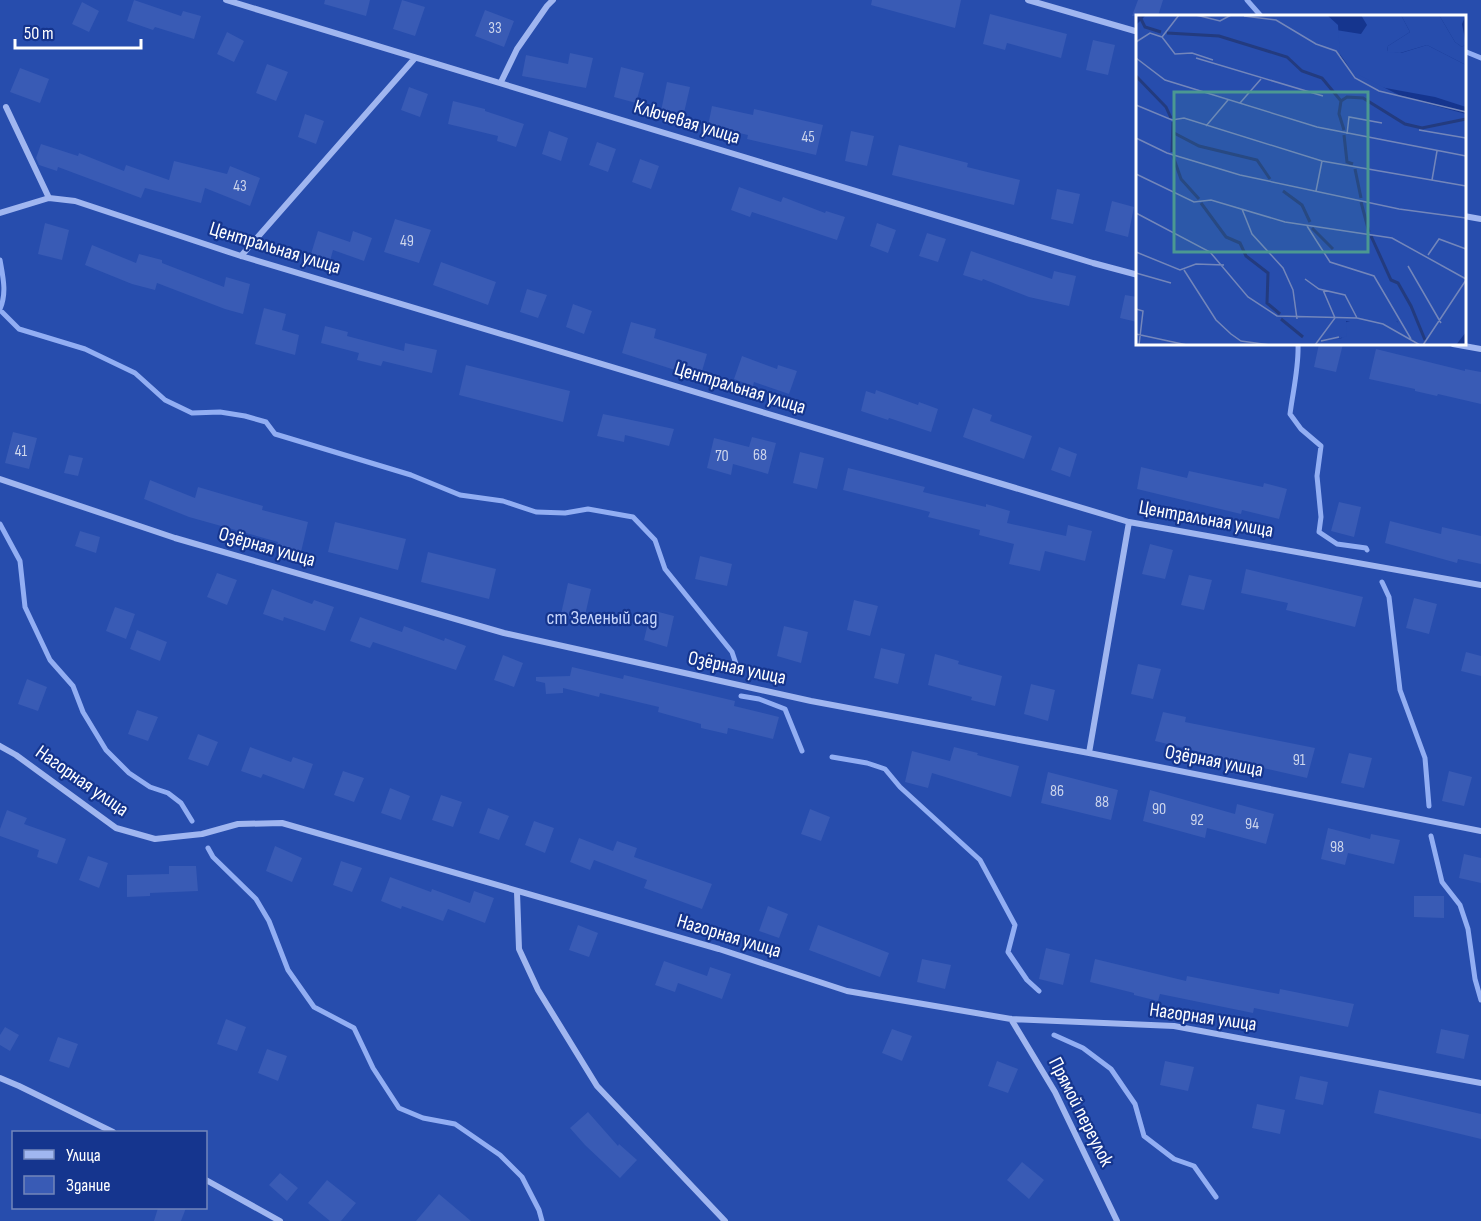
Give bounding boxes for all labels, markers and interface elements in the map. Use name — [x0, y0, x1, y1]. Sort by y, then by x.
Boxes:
scale bar — [15, 12, 141, 50]
inset map — [1136, 15, 1466, 345]
house number: 33 — [488, 19, 502, 38]
text: 50 m — [24, 23, 54, 44]
street label: Ключевая улица — [631, 94, 743, 150]
house number: 45 — [801, 128, 815, 147]
house number: 43 — [233, 177, 247, 196]
street label: Центральная улица — [206, 217, 344, 279]
house number: 49 — [400, 232, 414, 251]
street label: Центральная улица — [671, 357, 809, 419]
house number: 41 — [15, 442, 28, 461]
house number: 68 — [753, 446, 767, 465]
house number: 70 — [715, 447, 729, 466]
street label: Центральная улица — [1137, 495, 1275, 543]
street label: Озёрная улица — [216, 522, 318, 572]
park label: ст Зеленый сад — [547, 606, 657, 630]
street label: Озёрная улица — [686, 646, 788, 690]
street label: Нагорная улица — [31, 740, 133, 822]
street label: Озёрная улица — [1163, 740, 1265, 782]
house number: 91 — [1293, 751, 1306, 770]
house number: 86 — [1050, 782, 1064, 801]
house number: 88 — [1095, 793, 1109, 812]
house number: 90 — [1152, 800, 1166, 819]
house number: 92 — [1190, 811, 1204, 830]
house number: 94 — [1245, 815, 1259, 834]
house number: 98 — [1330, 838, 1344, 857]
street label: Нагорная улица — [674, 909, 784, 963]
street label: Нагорная улица — [1148, 998, 1258, 1036]
street label: Прямой переулок — [1043, 1053, 1119, 1171]
legend — [12, 1131, 207, 1209]
text: Улица — [66, 1145, 101, 1166]
text: Здание — [66, 1175, 111, 1196]

